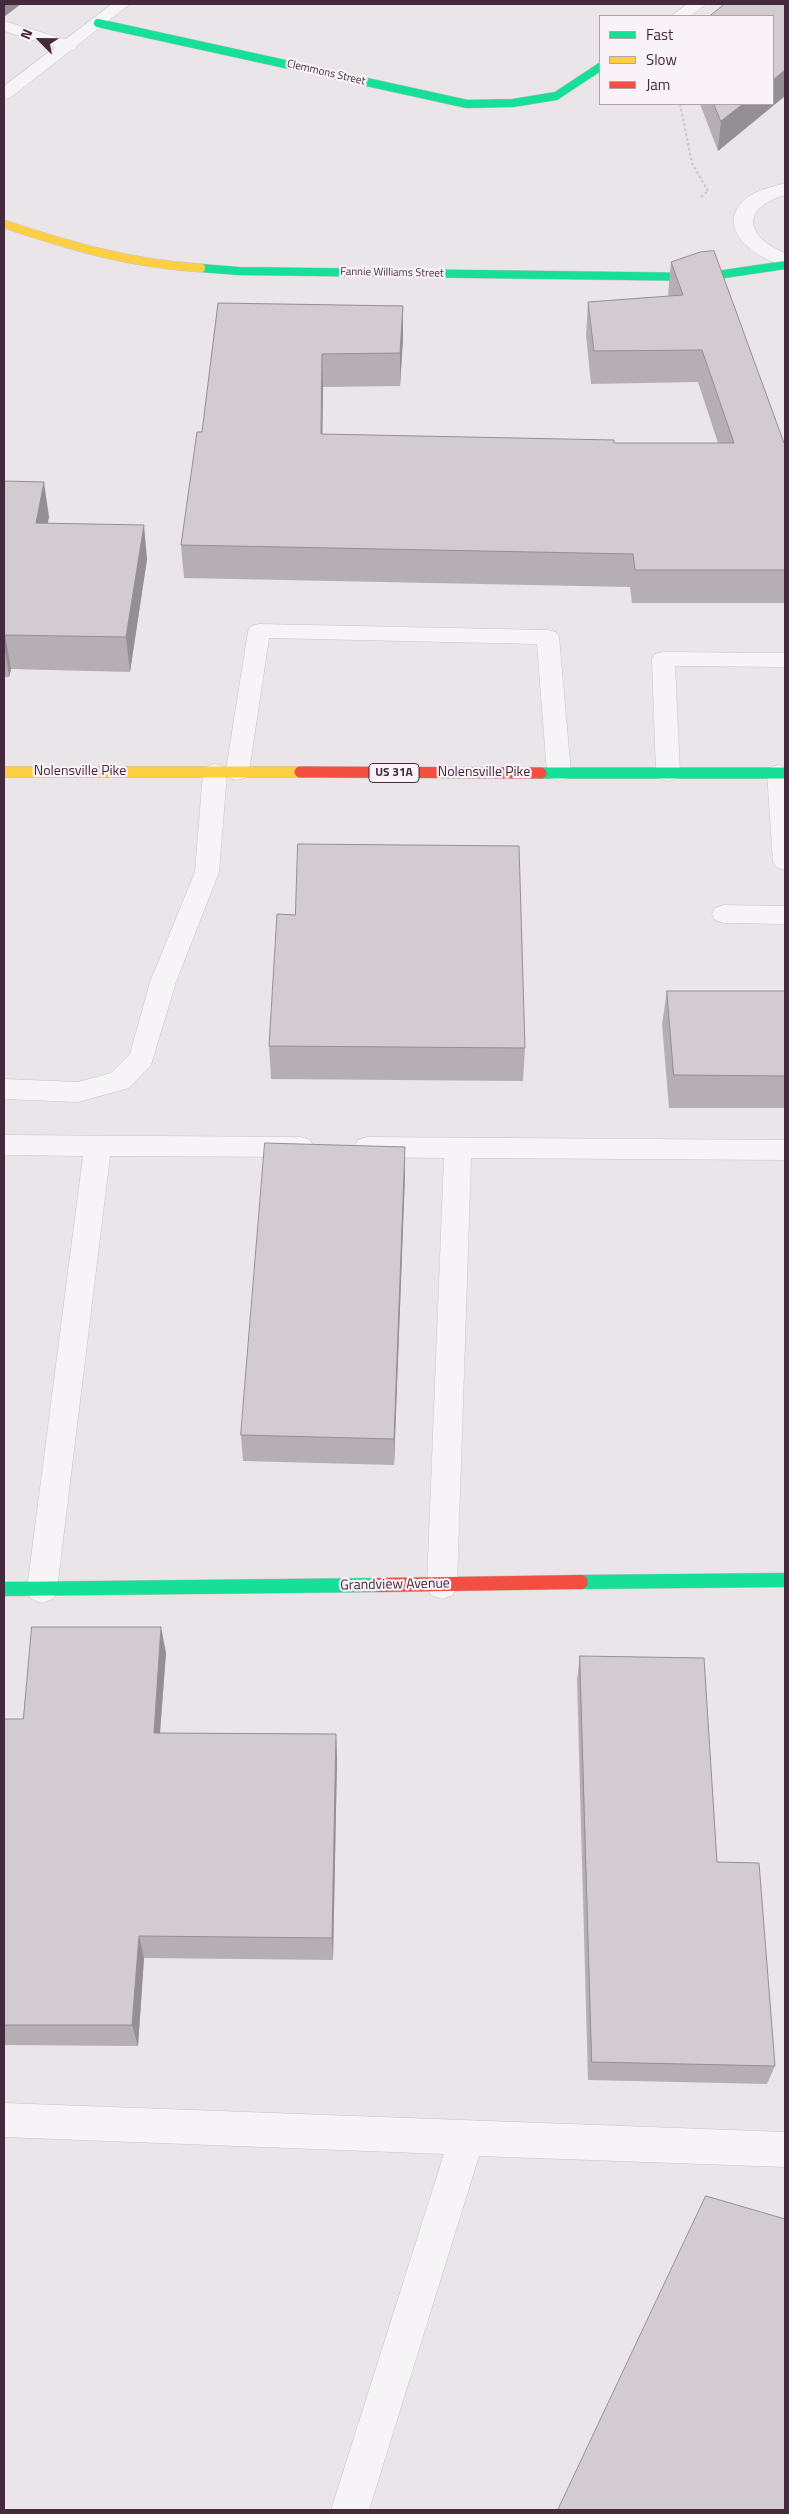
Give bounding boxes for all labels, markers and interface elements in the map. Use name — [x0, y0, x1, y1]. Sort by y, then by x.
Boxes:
north arrow — [15, 15, 65, 65]
legend — [599, 15, 774, 105]
text: Fast — [646, 23, 673, 46]
text: N — [14, 25, 37, 43]
text: Slow — [646, 48, 677, 71]
street label: Clemmons Street — [286, 58, 366, 88]
text: Jam — [646, 73, 670, 96]
street label: Fannie Williams Street — [340, 265, 444, 281]
street label: Nolensville Pike — [34, 764, 126, 780]
road number: US 31A — [369, 764, 419, 782]
street label: Nolensville Pike — [438, 765, 530, 781]
street label: Grandview Avenue — [340, 1576, 450, 1594]

